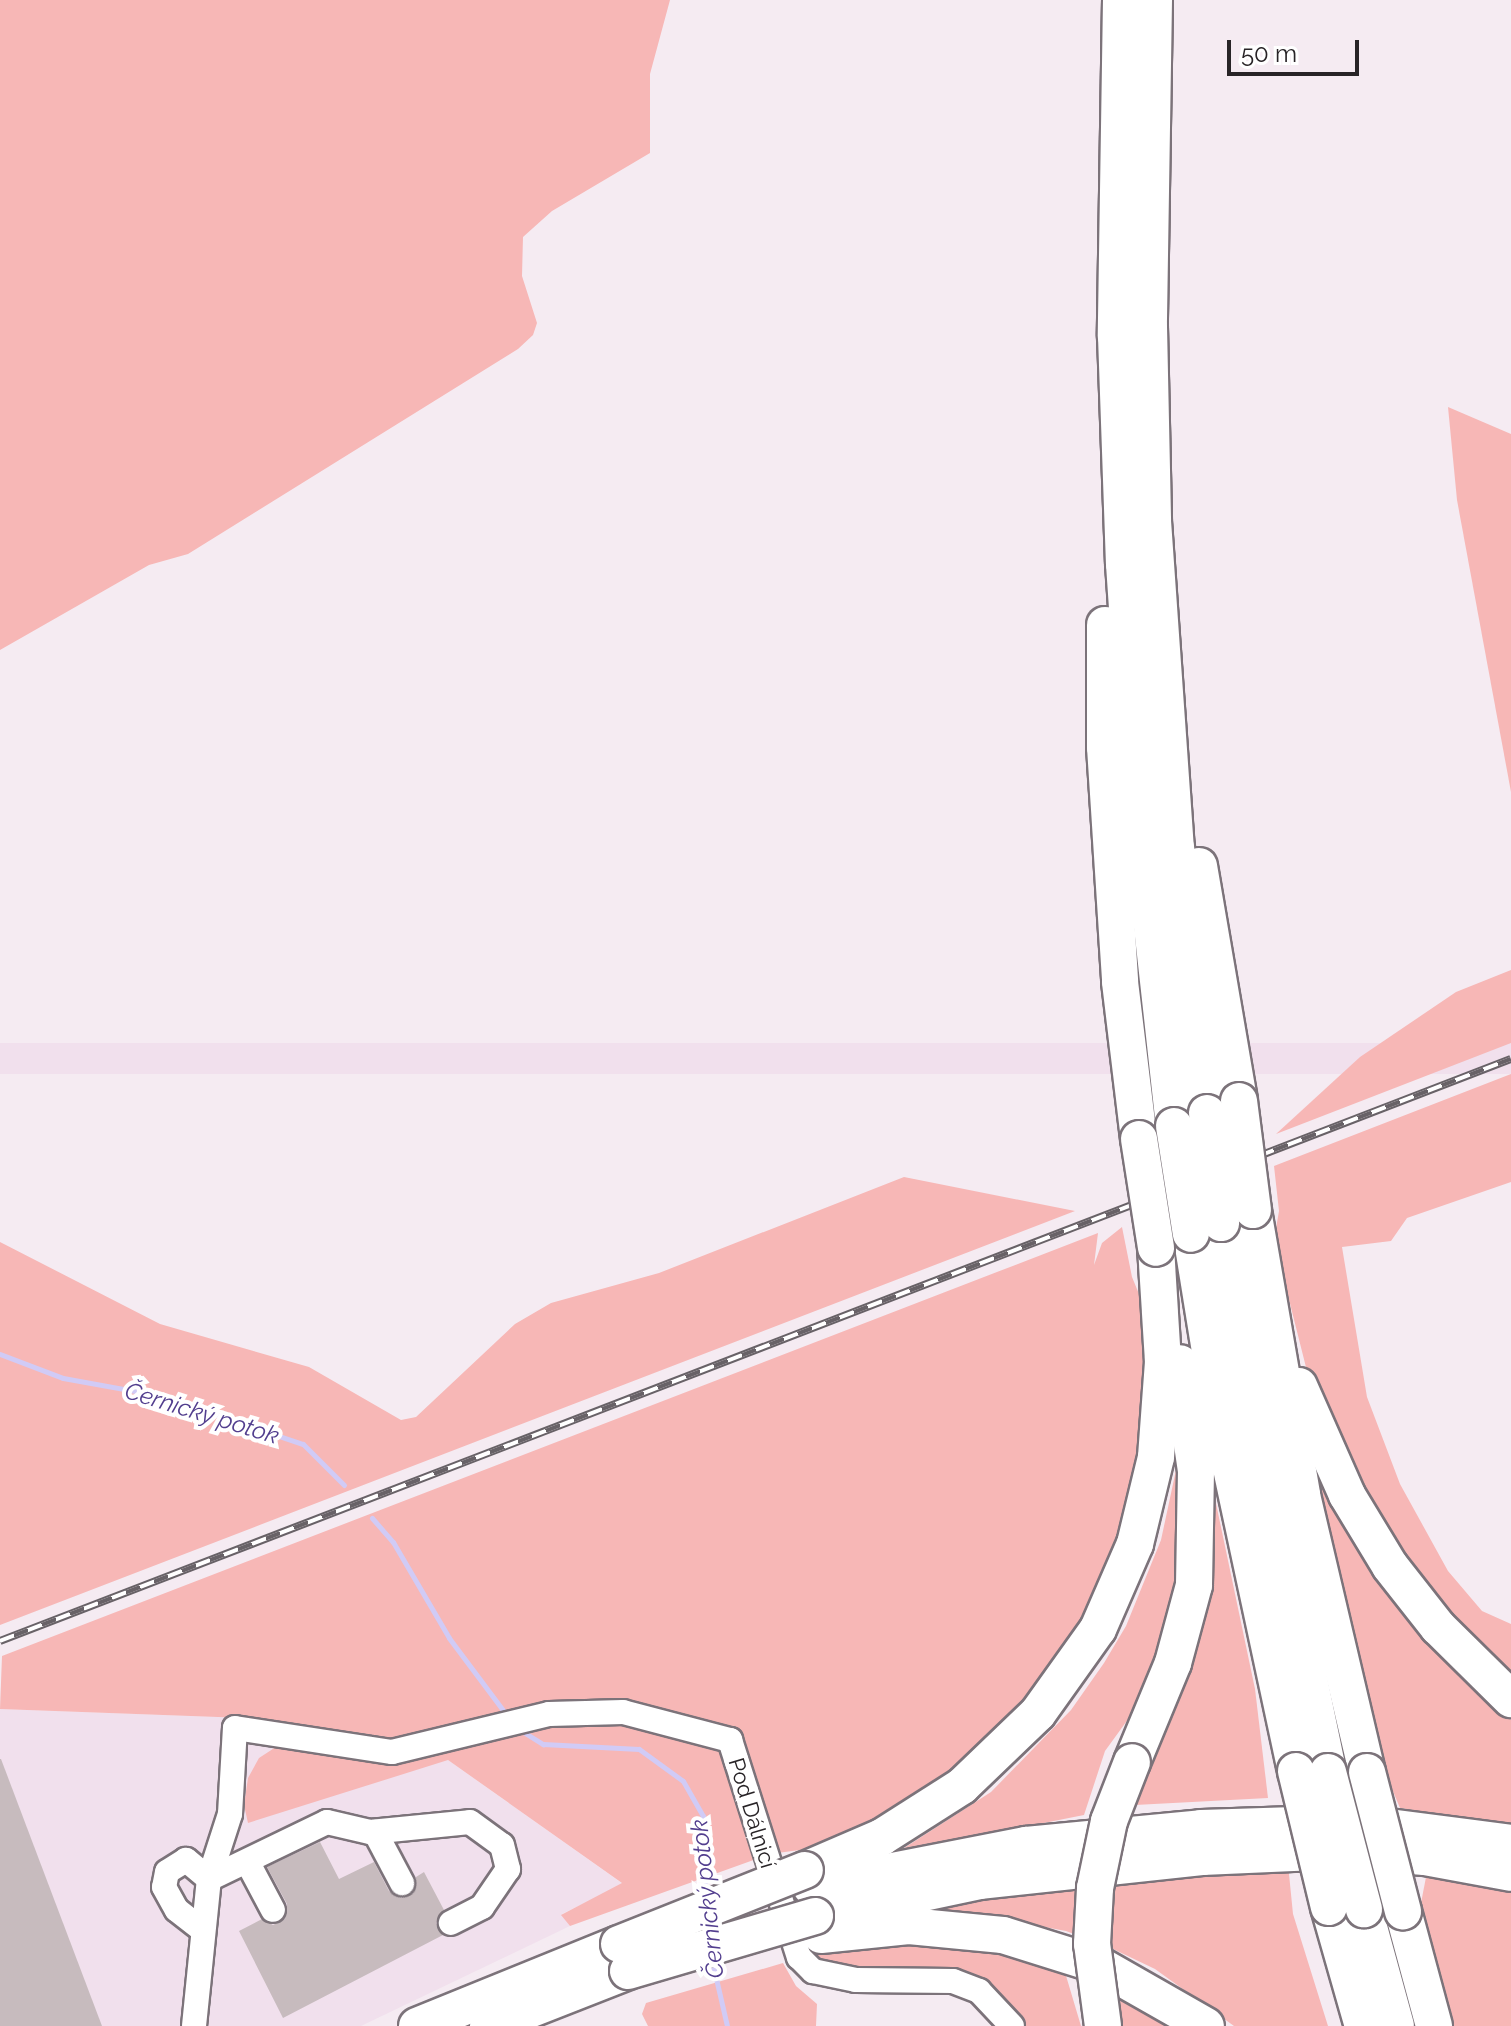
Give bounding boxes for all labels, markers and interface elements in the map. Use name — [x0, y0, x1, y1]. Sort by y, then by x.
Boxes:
scale bar — [1231, 24, 1363, 74]
text: 50 m — [1241, 39, 1297, 68]
water label: Černický potok — [121, 1376, 283, 1450]
street label: Pod Dálnicí — [723, 1755, 781, 1871]
water label: Černický potok — [684, 1818, 730, 1980]

